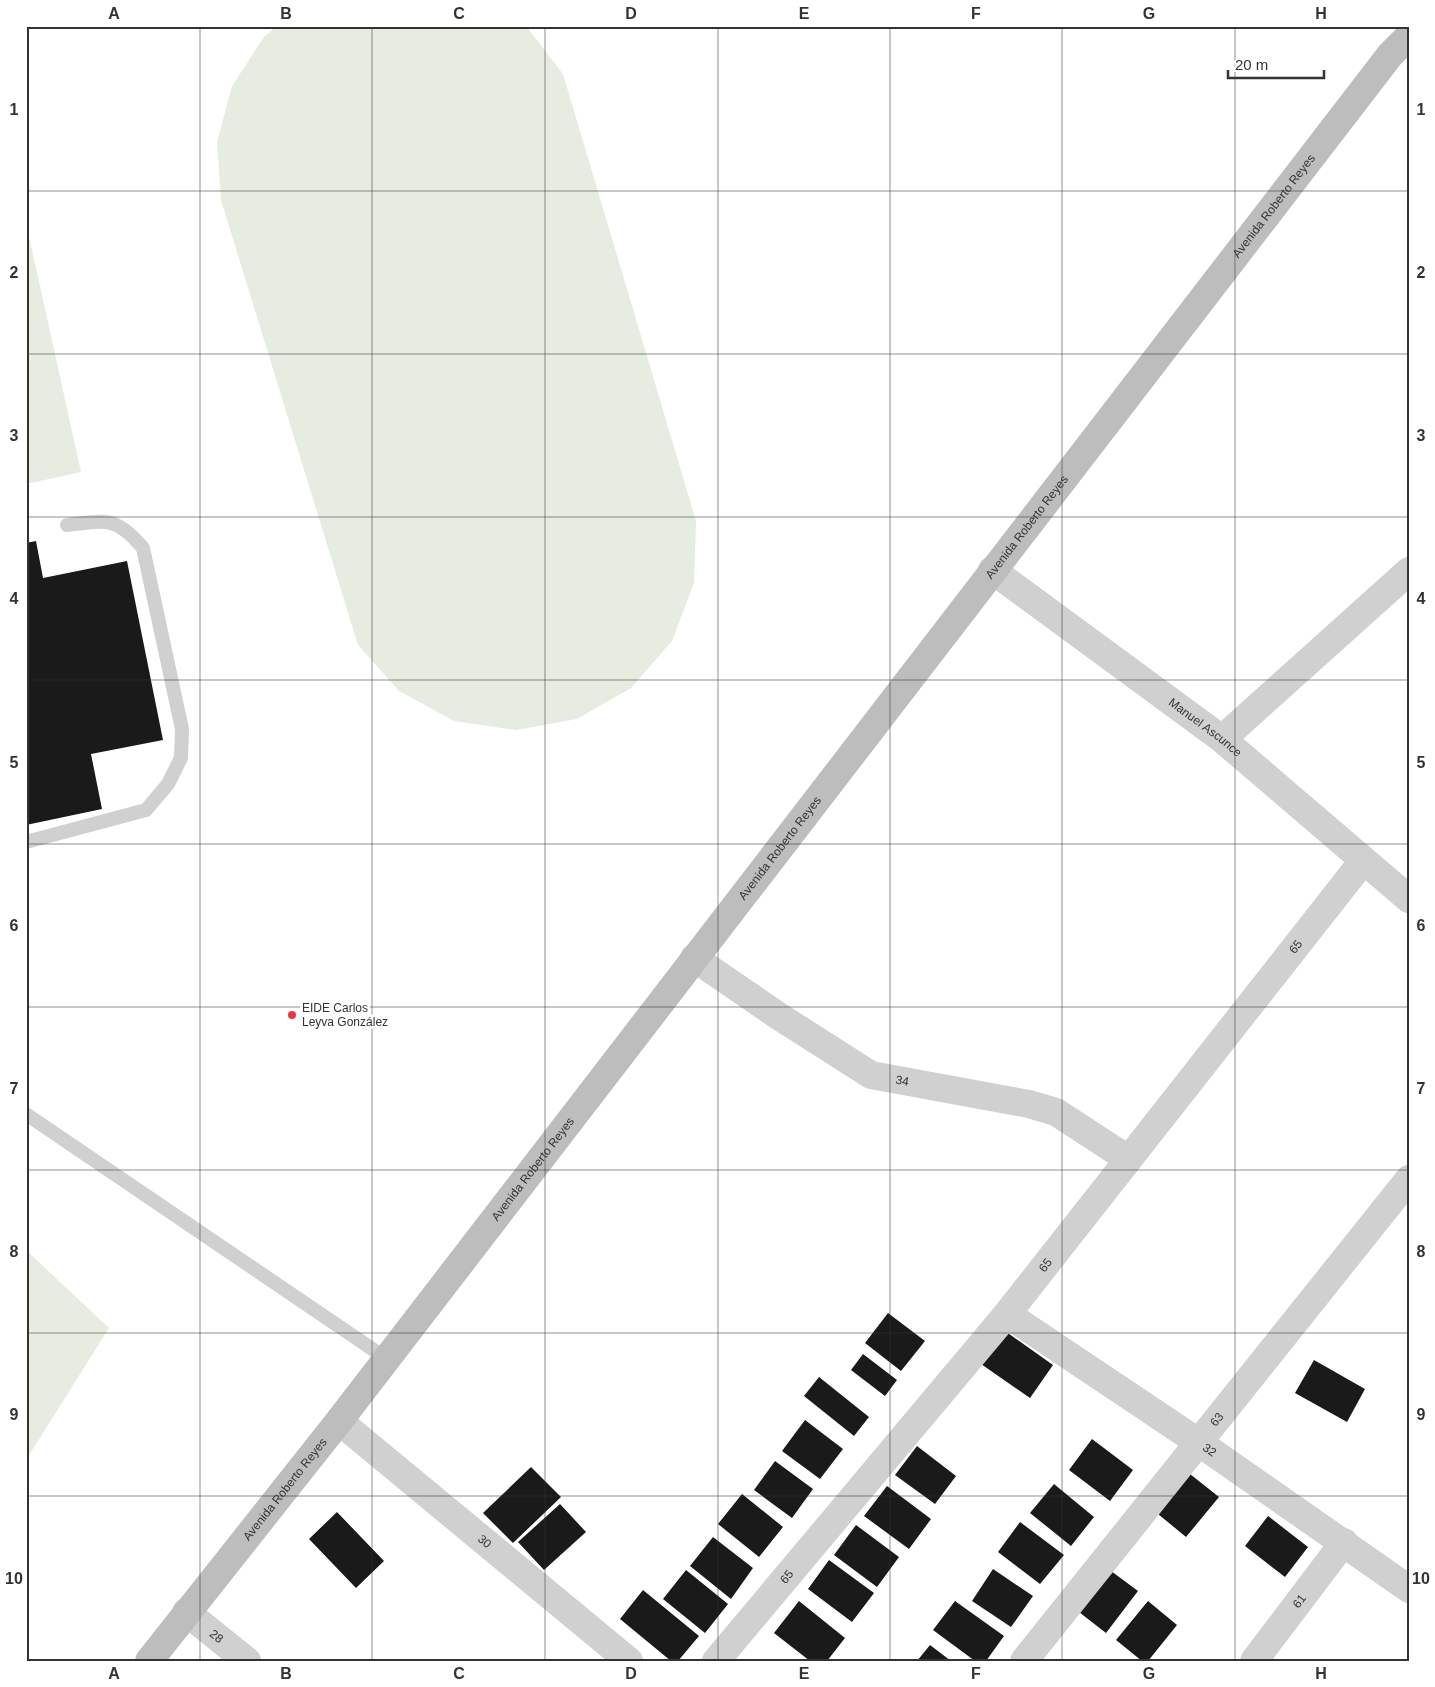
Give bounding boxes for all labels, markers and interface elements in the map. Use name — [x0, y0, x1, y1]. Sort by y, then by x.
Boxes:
text: A — [108, 5, 120, 22]
text: B — [280, 5, 292, 22]
text: C — [453, 5, 465, 22]
text: D — [625, 5, 637, 22]
text: E — [799, 5, 810, 22]
text: F — [971, 5, 981, 22]
text: G — [1143, 5, 1155, 22]
text: H — [1315, 5, 1327, 22]
scale bar — [1228, 48, 1324, 80]
text: 20 m — [1235, 56, 1268, 73]
text: 1 — [10, 101, 19, 118]
text: 1 — [1417, 101, 1426, 118]
street label: Avenida Roberto Reyes — [1230, 152, 1318, 261]
text: 2 — [10, 264, 19, 281]
text: 2 — [1417, 264, 1426, 281]
text: 3 — [10, 427, 19, 444]
text: 3 — [1417, 427, 1426, 444]
street label: Avenida Roberto Reyes — [983, 473, 1071, 582]
text: 4 — [10, 590, 19, 607]
text: 4 — [1417, 590, 1426, 607]
street label: Manuel Ascunce — [1166, 695, 1245, 760]
text: 5 — [10, 754, 19, 771]
text: 5 — [1417, 754, 1426, 771]
street label: Avenida Roberto Reyes — [736, 794, 824, 903]
text: 6 — [10, 917, 19, 934]
text: 6 — [1417, 917, 1426, 934]
street label: 65 — [1286, 937, 1305, 956]
place label: EIDE Carlos Leyva González — [302, 1001, 388, 1029]
marker: EIDE Carlos Leyva González — [286, 1009, 298, 1021]
street label: 34 — [894, 1073, 910, 1089]
text: 7 — [10, 1080, 19, 1097]
text: 7 — [1417, 1080, 1426, 1097]
street label: Avenida Roberto Reyes — [489, 1115, 577, 1224]
text: 8 — [10, 1243, 19, 1260]
text: 8 — [1417, 1243, 1426, 1260]
street label: 65 — [1036, 1255, 1055, 1275]
text: 9 — [10, 1406, 19, 1423]
text: 9 — [1417, 1406, 1426, 1423]
street label: 63 — [1207, 1410, 1227, 1429]
street label: Avenida Roberto Reyes — [240, 1435, 330, 1543]
street label: 32 — [1200, 1440, 1219, 1460]
street label: 30 — [475, 1532, 494, 1551]
street label: 65 — [777, 1567, 797, 1586]
text: 10 — [5, 1570, 23, 1587]
text: 10 — [1412, 1570, 1430, 1587]
street label: 61 — [1290, 1591, 1309, 1611]
street label: 28 — [207, 1627, 226, 1646]
text: A — [108, 1665, 120, 1682]
text: B — [280, 1665, 292, 1682]
text: C — [453, 1665, 465, 1682]
text: D — [625, 1665, 637, 1682]
text: E — [799, 1665, 810, 1682]
text: F — [971, 1665, 981, 1682]
text: G — [1143, 1665, 1155, 1682]
text: H — [1315, 1665, 1327, 1682]

